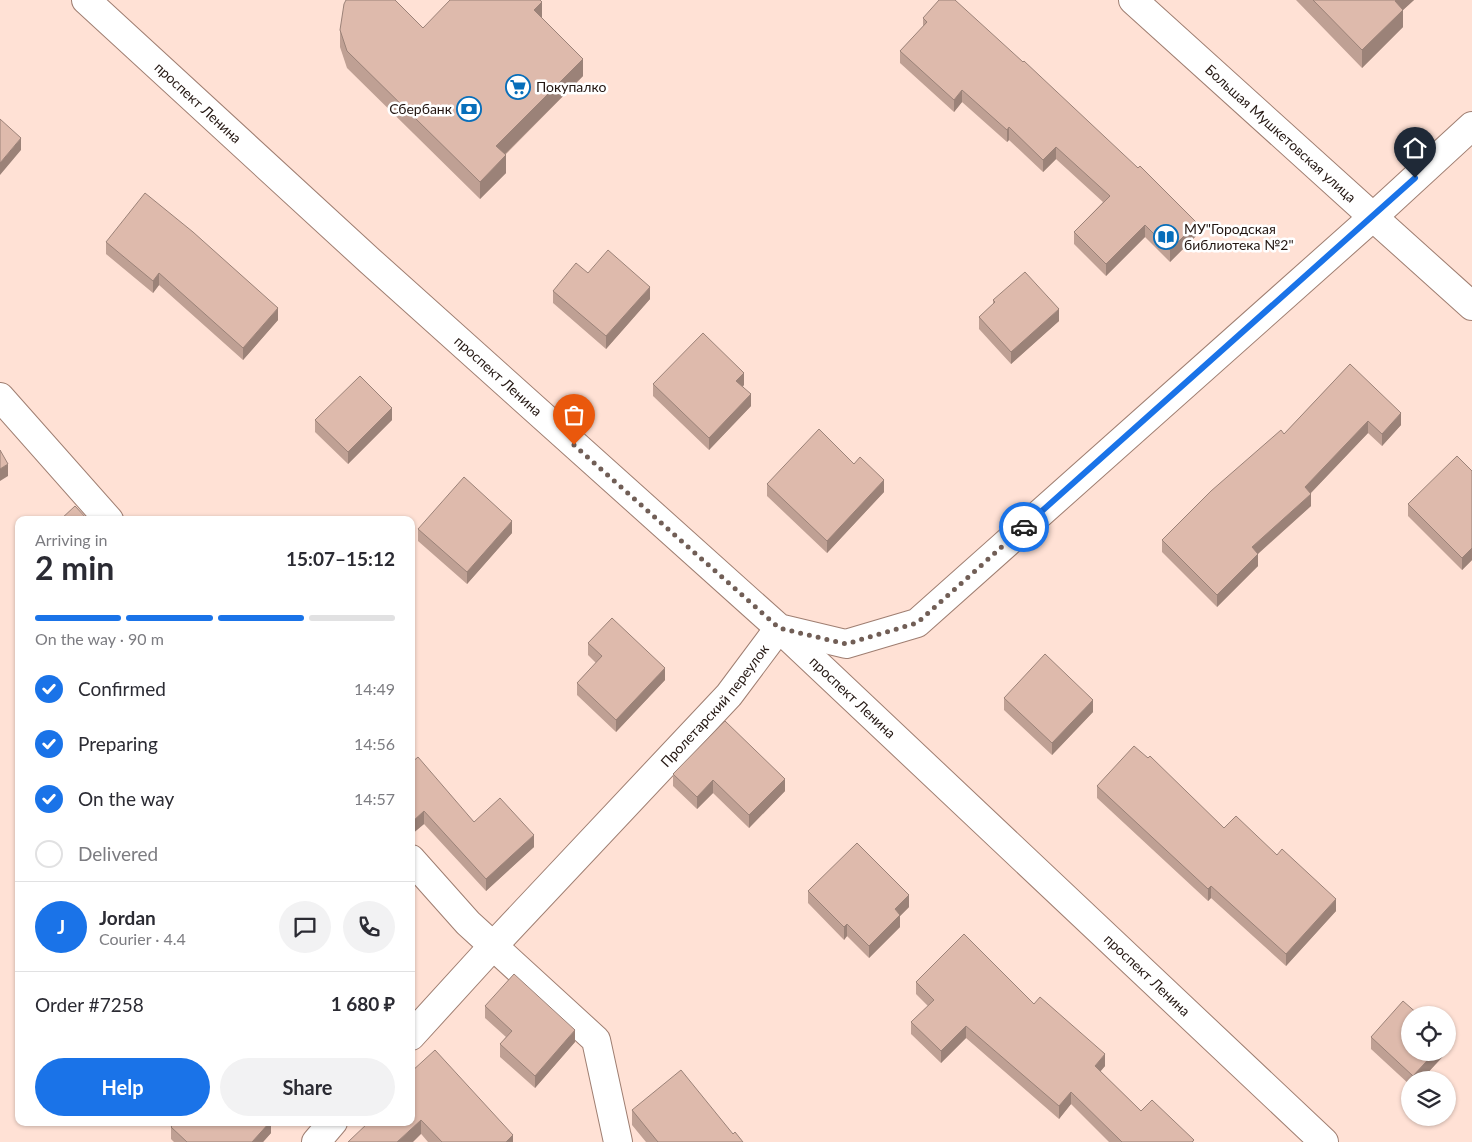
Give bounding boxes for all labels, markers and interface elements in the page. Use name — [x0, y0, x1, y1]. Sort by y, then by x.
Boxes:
street label: проспект Ленина — [151, 58, 245, 147]
street label: Большая Мушкетовская улица — [1202, 61, 1360, 206]
supermarket icon: Покупалко — [505, 74, 531, 100]
place label: Покупалко — [536, 78, 606, 95]
bank icon: Сбербанк — [456, 96, 482, 122]
place label: Сбербанк — [389, 100, 453, 117]
pin — [1394, 127, 1436, 178]
icon: home — [1401, 134, 1429, 162]
place label: МУ"Городская библиотека №2" — [1184, 220, 1294, 253]
library icon: МУ"Городская библиотека №2" — [1153, 224, 1179, 250]
street label: проспект Ленина — [451, 332, 546, 419]
pin — [553, 394, 595, 445]
icon: bag — [560, 401, 588, 429]
courier — [999, 502, 1049, 552]
icon: car — [1010, 513, 1038, 541]
text: Arriving in — [35, 530, 108, 549]
text: 15:07–15:12 — [286, 547, 395, 570]
text: 2 min — [35, 548, 114, 587]
text: On the way · 90 m — [35, 629, 164, 648]
street label: Пролетарский переулок — [657, 640, 773, 770]
street label: проспект Ленина — [806, 652, 899, 742]
icon: check — [35, 675, 63, 703]
text: Confirmed — [78, 677, 166, 700]
text: 14:49 — [354, 679, 395, 698]
icon: check — [35, 730, 63, 758]
text: Preparing — [78, 732, 158, 755]
text: 14:56 — [354, 734, 395, 753]
icon: check — [35, 785, 63, 813]
text: On the way — [78, 787, 174, 810]
text: 14:57 — [354, 789, 395, 808]
text: Delivered — [78, 842, 158, 865]
button: chat — [279, 901, 331, 953]
button: phone — [343, 901, 395, 953]
text: Jordan — [99, 906, 156, 929]
text: J — [57, 915, 65, 938]
text: Courier · 4.4 — [99, 929, 186, 948]
street label: проспект Ленина — [1101, 930, 1194, 1019]
text: 1 680 ₽ — [331, 992, 395, 1015]
text: Order #7258 — [35, 993, 144, 1016]
map controls — [1401, 1006, 1456, 1126]
button: locate — [1401, 1006, 1456, 1061]
button: Help — [35, 1058, 210, 1116]
button: Share — [220, 1058, 395, 1116]
button: layers — [1401, 1071, 1456, 1126]

